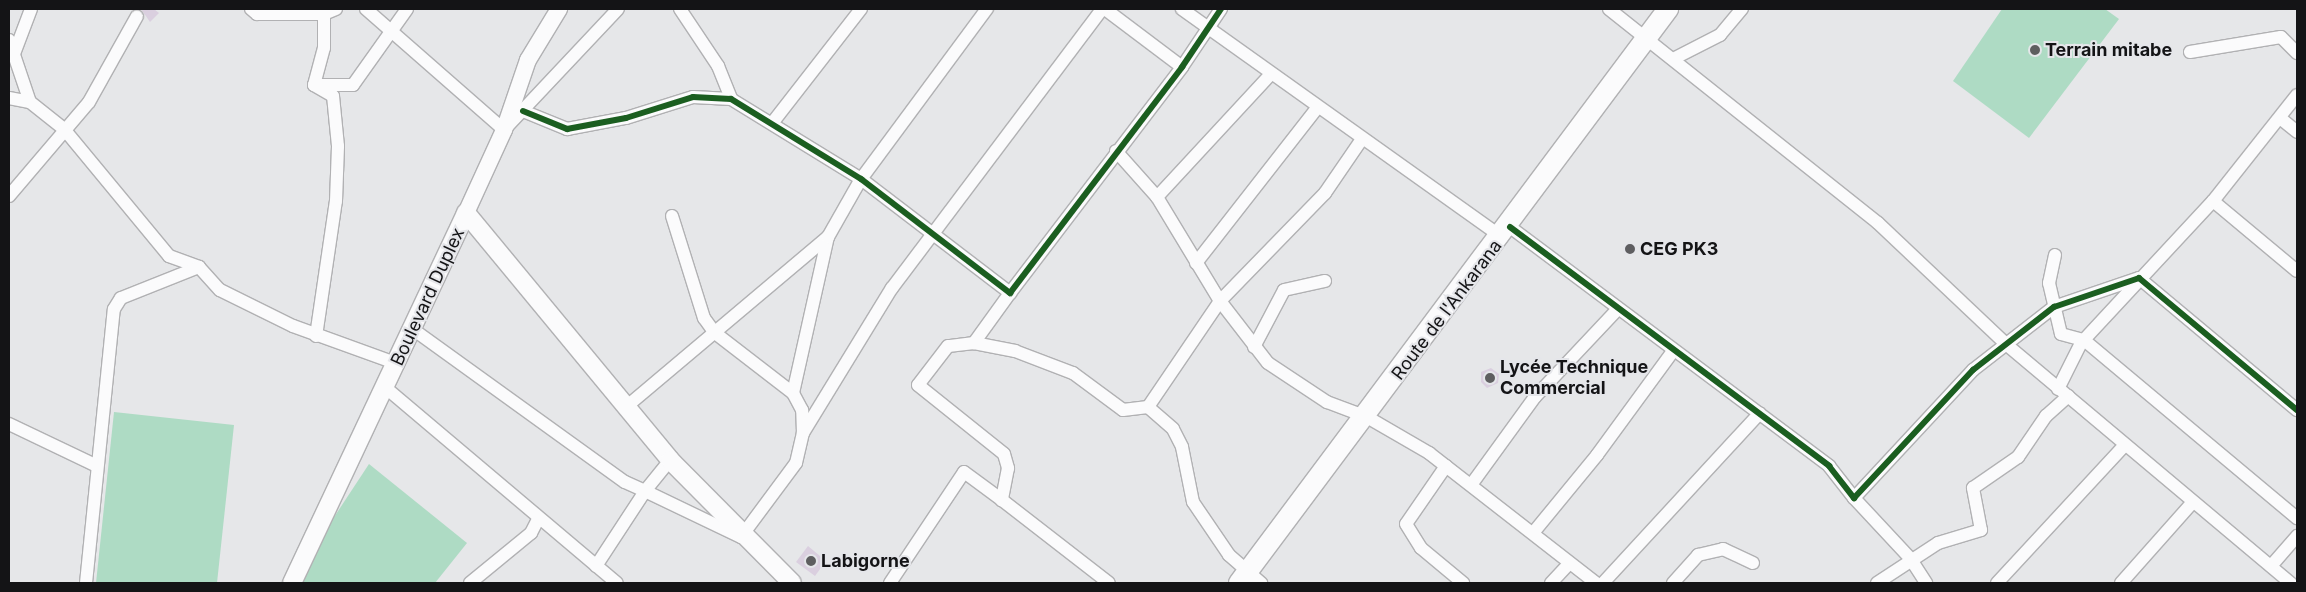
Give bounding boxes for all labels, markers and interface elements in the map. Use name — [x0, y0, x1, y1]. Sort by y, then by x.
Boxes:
place label: Terrain mitabe — [2045, 39, 2172, 61]
marker: Terrain mitabe — [2029, 44, 2041, 56]
street label: Boulevard Duplex — [387, 225, 469, 369]
street label: Route de l'Ankarana — [1387, 236, 1507, 384]
place label: CEG PK3 — [1640, 238, 1718, 260]
marker: CEG PK3 — [1624, 243, 1636, 255]
place label: Lycée Technique Commercial — [1500, 357, 1648, 399]
marker: Lycée Technique Commercial — [1484, 372, 1496, 384]
place label: Labigorne — [821, 550, 910, 572]
marker: Labigorne — [805, 555, 817, 567]

